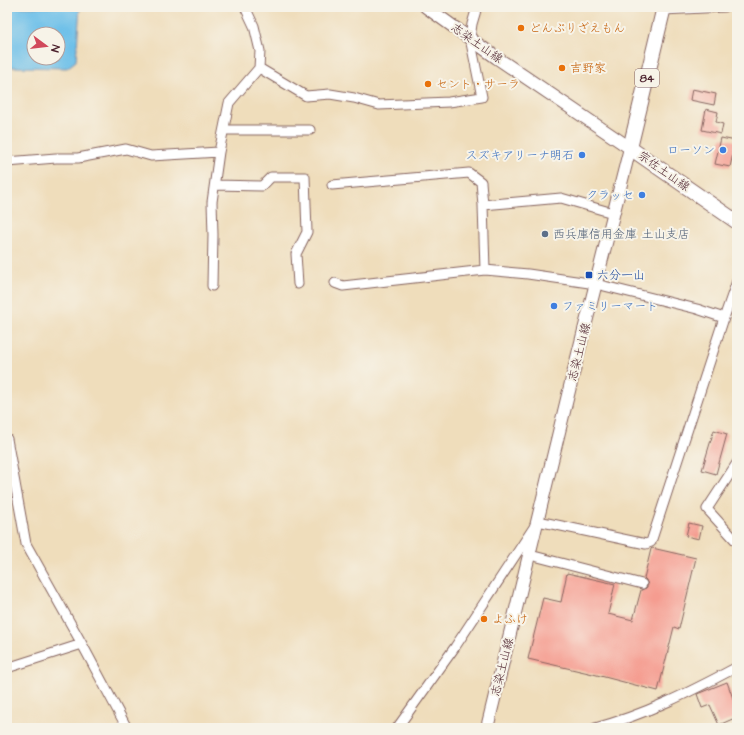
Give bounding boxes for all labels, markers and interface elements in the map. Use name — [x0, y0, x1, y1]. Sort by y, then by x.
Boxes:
street label: 志染土山線 — [447, 19, 506, 68]
place label: どんぶりざえもん — [529, 20, 625, 37]
marker: どんぶりざえもん — [516, 23, 526, 33]
north arrow — [26, 26, 66, 66]
text: N — [47, 43, 63, 54]
place label: 吉野家 — [570, 60, 606, 77]
marker: 吉野家 — [557, 63, 567, 73]
road number: 84 — [635, 69, 659, 87]
place label: セント・サーラ — [436, 76, 520, 93]
marker: セント・サーラ — [423, 79, 433, 89]
place label: ローソン — [667, 142, 715, 159]
marker: ローソン — [718, 145, 728, 155]
place label: スズキアリーナ明石 — [466, 147, 574, 164]
street label: 宗佐土山線 — [634, 147, 693, 196]
marker: スズキアリーナ明石 — [577, 150, 587, 160]
place label: クラッセ — [586, 187, 634, 204]
marker: クラッセ — [637, 190, 647, 200]
place label: 西兵庫信用金庫 土山支店 — [553, 226, 690, 243]
marker: 西兵庫信用金庫 土山支店 — [540, 229, 550, 239]
place label: 六分一山 — [597, 267, 645, 284]
marker: 六分一山 — [584, 270, 594, 280]
place label: ファミリーマート — [562, 298, 658, 315]
marker: ファミリーマート — [549, 301, 559, 311]
street label: 志染土山線 — [564, 321, 595, 383]
place label: よふけ — [492, 611, 528, 628]
marker: よふけ — [479, 614, 489, 624]
street label: 志染土山線 — [487, 636, 518, 698]

